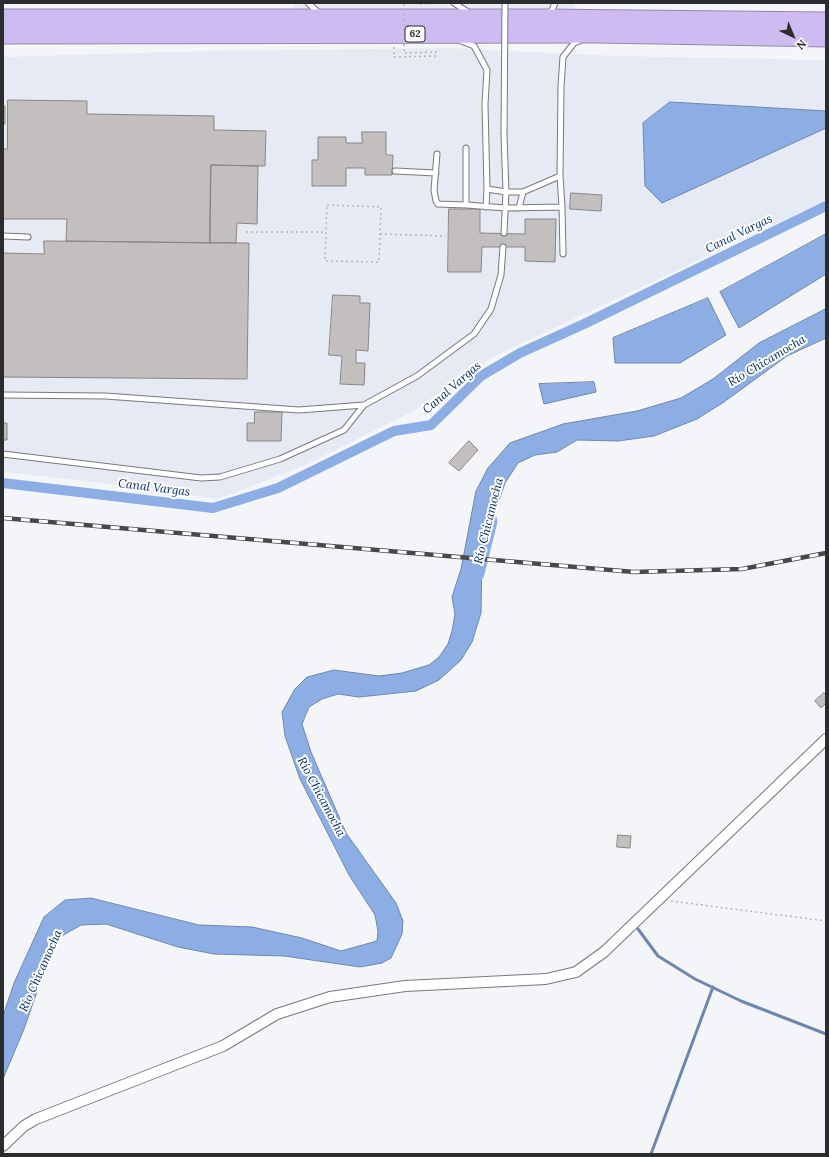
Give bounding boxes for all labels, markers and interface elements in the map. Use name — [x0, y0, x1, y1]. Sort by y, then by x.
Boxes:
north arrow — [773, 16, 813, 56]
road number: 62 — [405, 26, 425, 42]
text: N — [793, 37, 809, 53]
water label: Canal Vargas — [703, 212, 775, 256]
water label: Río Chicamocha — [726, 332, 808, 390]
water label: Canal Vargas — [420, 359, 484, 417]
water label: Canal Vargas — [117, 476, 191, 500]
water label: Río Chicamocha — [471, 477, 507, 565]
water label: Río Chicamocha — [294, 755, 348, 839]
water label: Río Chicamocha — [17, 928, 65, 1014]

